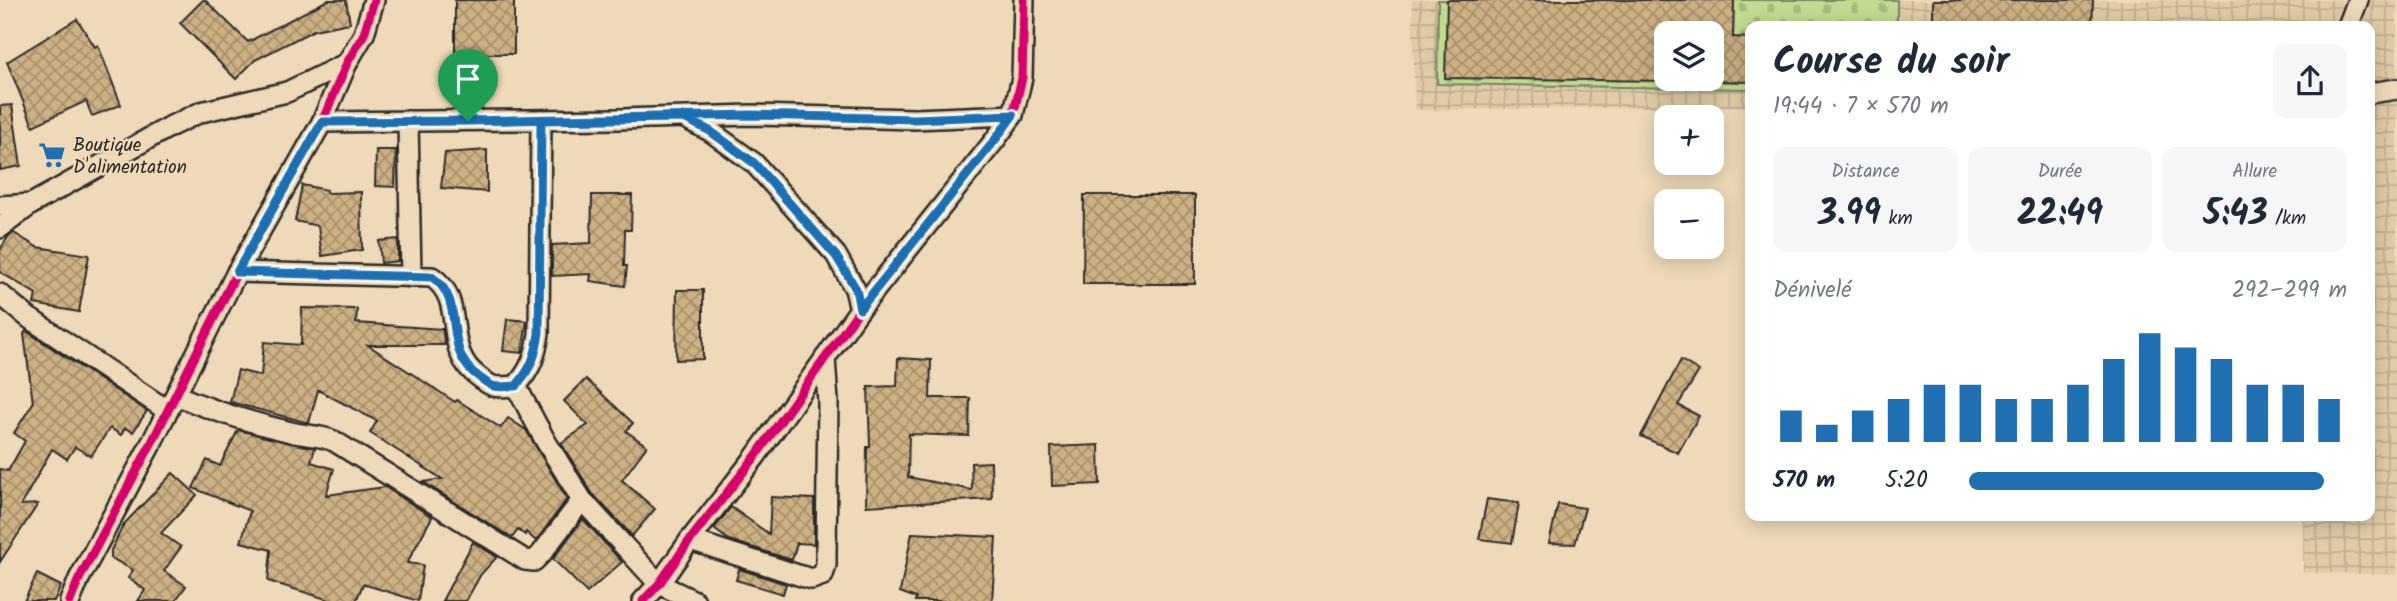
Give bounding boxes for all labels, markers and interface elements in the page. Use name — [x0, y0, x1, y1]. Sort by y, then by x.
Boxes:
map controls — [1654, 21, 1724, 259]
button: layers — [1654, 21, 1724, 91]
text: Course du soir — [1773, 33, 2009, 93]
button: share — [2273, 44, 2347, 118]
pin — [438, 49, 498, 121]
icon: arrive — [449, 60, 487, 98]
text: 19:44 · 7 × 570 m — [1773, 89, 1949, 125]
button: + — [1654, 105, 1724, 175]
place label: Boutique D'alimentation — [73, 131, 187, 183]
supermarket icon: Boutique D'alimentation — [37, 140, 67, 170]
text: Distance — [1831, 157, 1899, 187]
text: Durée — [2038, 157, 2082, 187]
text: Allure — [2232, 157, 2277, 187]
text: 3.99 — [1818, 187, 1881, 243]
text: 22:49 — [2017, 187, 2103, 243]
text: 5:43 — [2203, 187, 2268, 243]
button: − — [1654, 189, 1724, 259]
text: km — [1881, 204, 1913, 234]
text: /km — [2268, 204, 2306, 234]
text: Dénivelé — [1773, 273, 1851, 309]
text: 292–299 m — [2232, 273, 2347, 309]
text: 570 m — [1773, 463, 1835, 499]
text: 5:20 — [1885, 463, 1928, 499]

